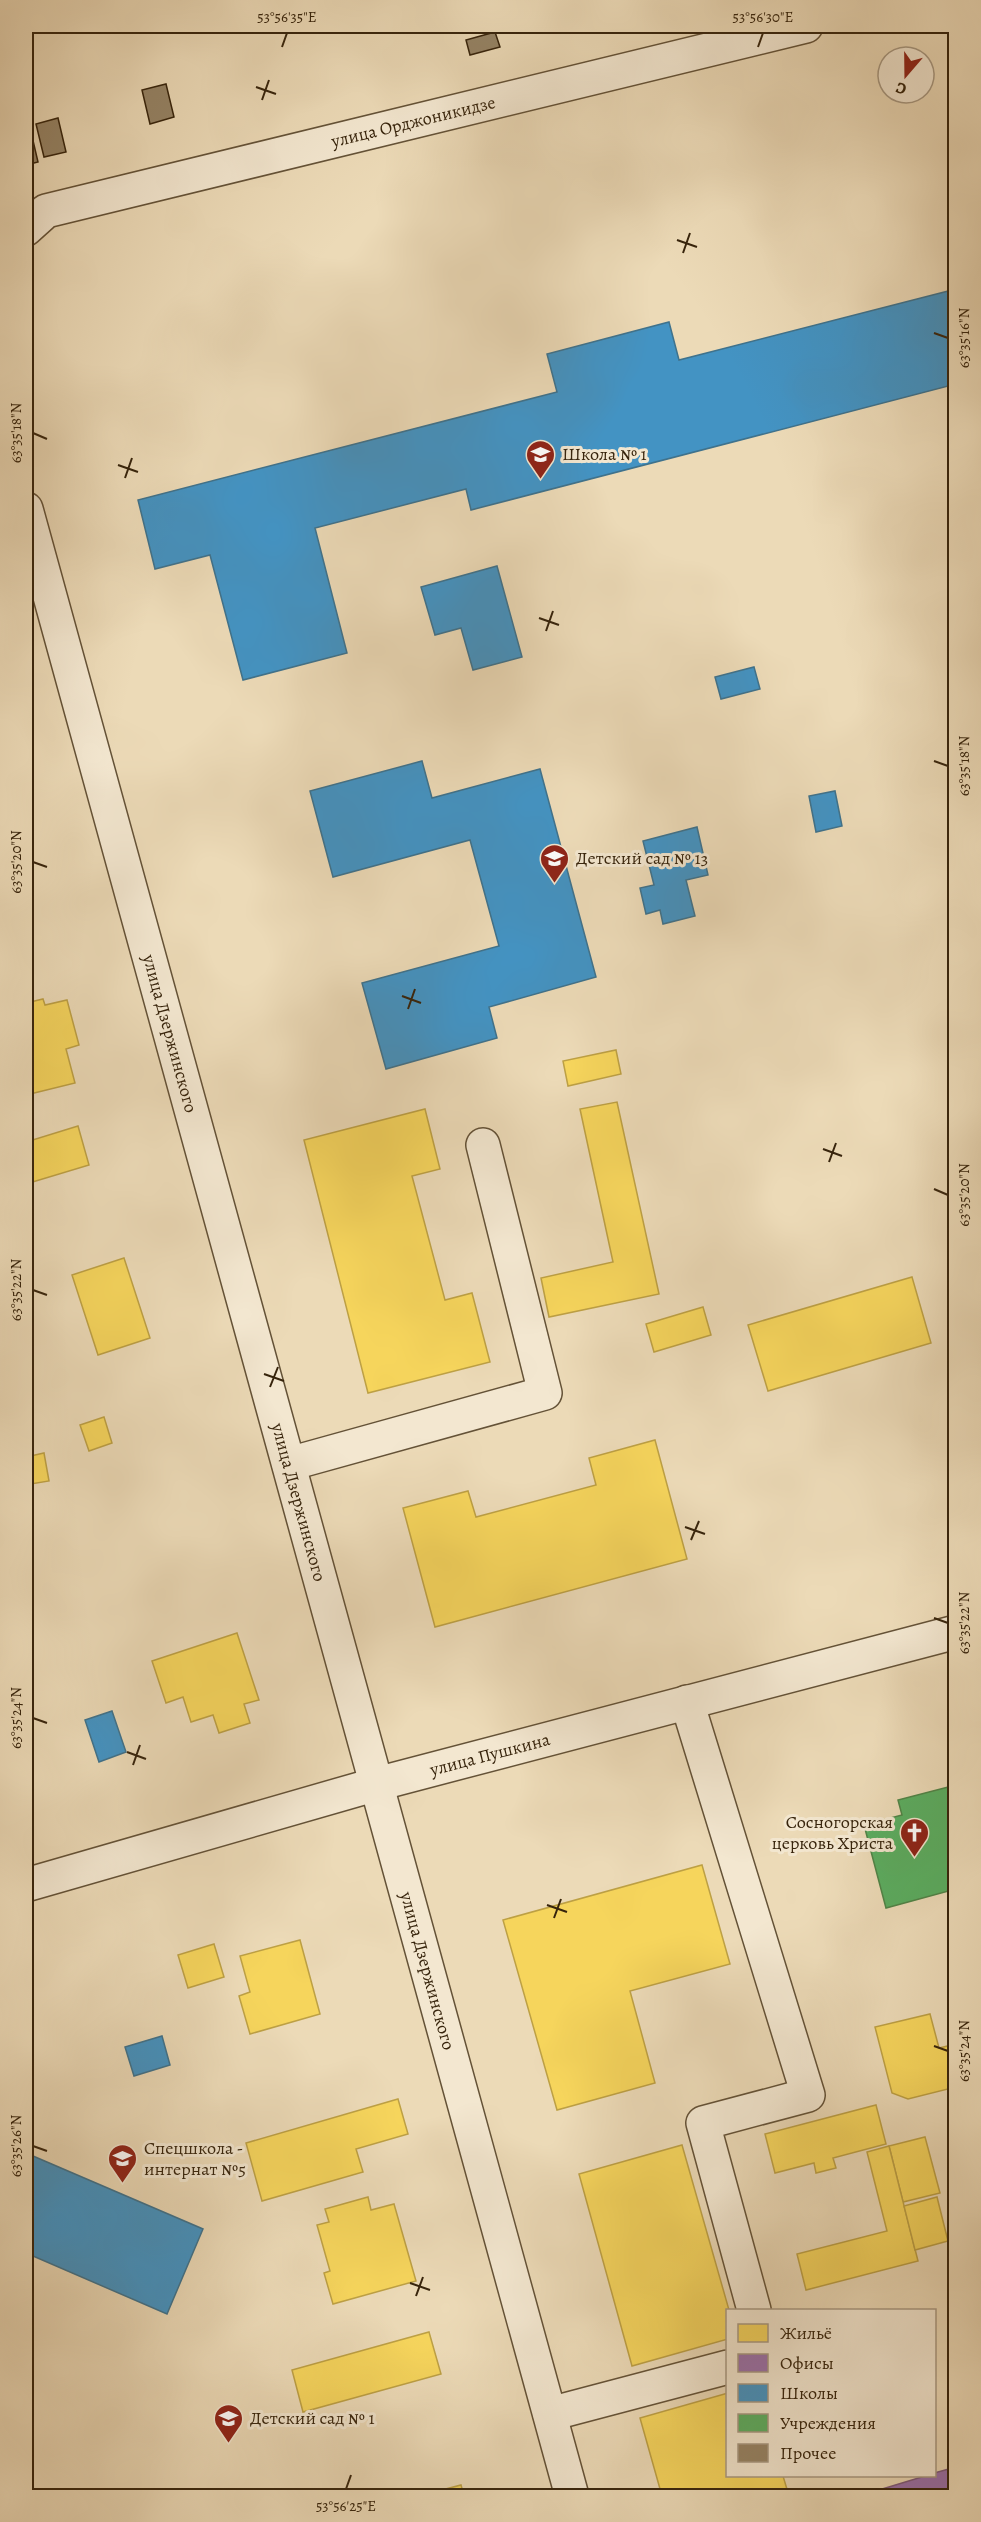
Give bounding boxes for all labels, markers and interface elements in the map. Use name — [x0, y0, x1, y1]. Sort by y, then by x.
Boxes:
text: 53°56'35"E — [257, 7, 317, 27]
text: 53°56'30"E — [733, 7, 793, 27]
north arrow — [876, 45, 936, 105]
text: С — [893, 76, 910, 100]
street label: улица Орджоникидзе — [328, 90, 498, 153]
text: 63°35'16"N — [954, 308, 974, 368]
text: 63°35'18"N — [6, 402, 26, 463]
school or university icon: Школа № 1 — [525, 438, 557, 480]
place label: Школа № 1 — [562, 442, 647, 466]
text: 63°35'18"N — [954, 735, 974, 796]
text: 63°35'20"N — [6, 830, 26, 894]
school or university icon: Детский сад № 13 — [539, 842, 571, 884]
place label: Детский сад № 13 — [576, 846, 708, 870]
street label: улица Дзержинского — [137, 951, 203, 1115]
text: 63°35'20"N — [954, 1163, 974, 1227]
text: 63°35'22"N — [6, 1259, 26, 1321]
street label: улица Дзержинского — [265, 1419, 332, 1584]
text: 63°35'22"N — [954, 1592, 974, 1654]
text: 63°35'24"N — [6, 1687, 26, 1749]
street label: улица Пушкина — [426, 1727, 553, 1782]
place label: Сосногорская церковь Христа — [772, 1810, 894, 1855]
church icon: Сосногорская церковь Христа — [898, 1816, 930, 1858]
street label: улица Дзержинского — [394, 1888, 461, 2053]
text: 63°35'24"N — [954, 2020, 974, 2082]
text: 63°35'26"N — [6, 2115, 26, 2177]
place label: Спецшкола - интернат №5 — [144, 2136, 246, 2181]
school or university icon: Спецшкола - интернат №5 — [107, 2142, 139, 2184]
legend — [726, 2309, 936, 2477]
text: Жильё — [780, 2321, 832, 2345]
text: Офисы — [780, 2351, 834, 2375]
text: Школы — [780, 2381, 838, 2405]
school or university icon: Детский сад № 1 — [213, 2402, 245, 2444]
place label: Детский сад № 1 — [250, 2406, 375, 2430]
text: Учреждения — [780, 2411, 876, 2435]
text: Прочее — [780, 2441, 836, 2465]
text: 53°56'25"E — [316, 2496, 376, 2516]

